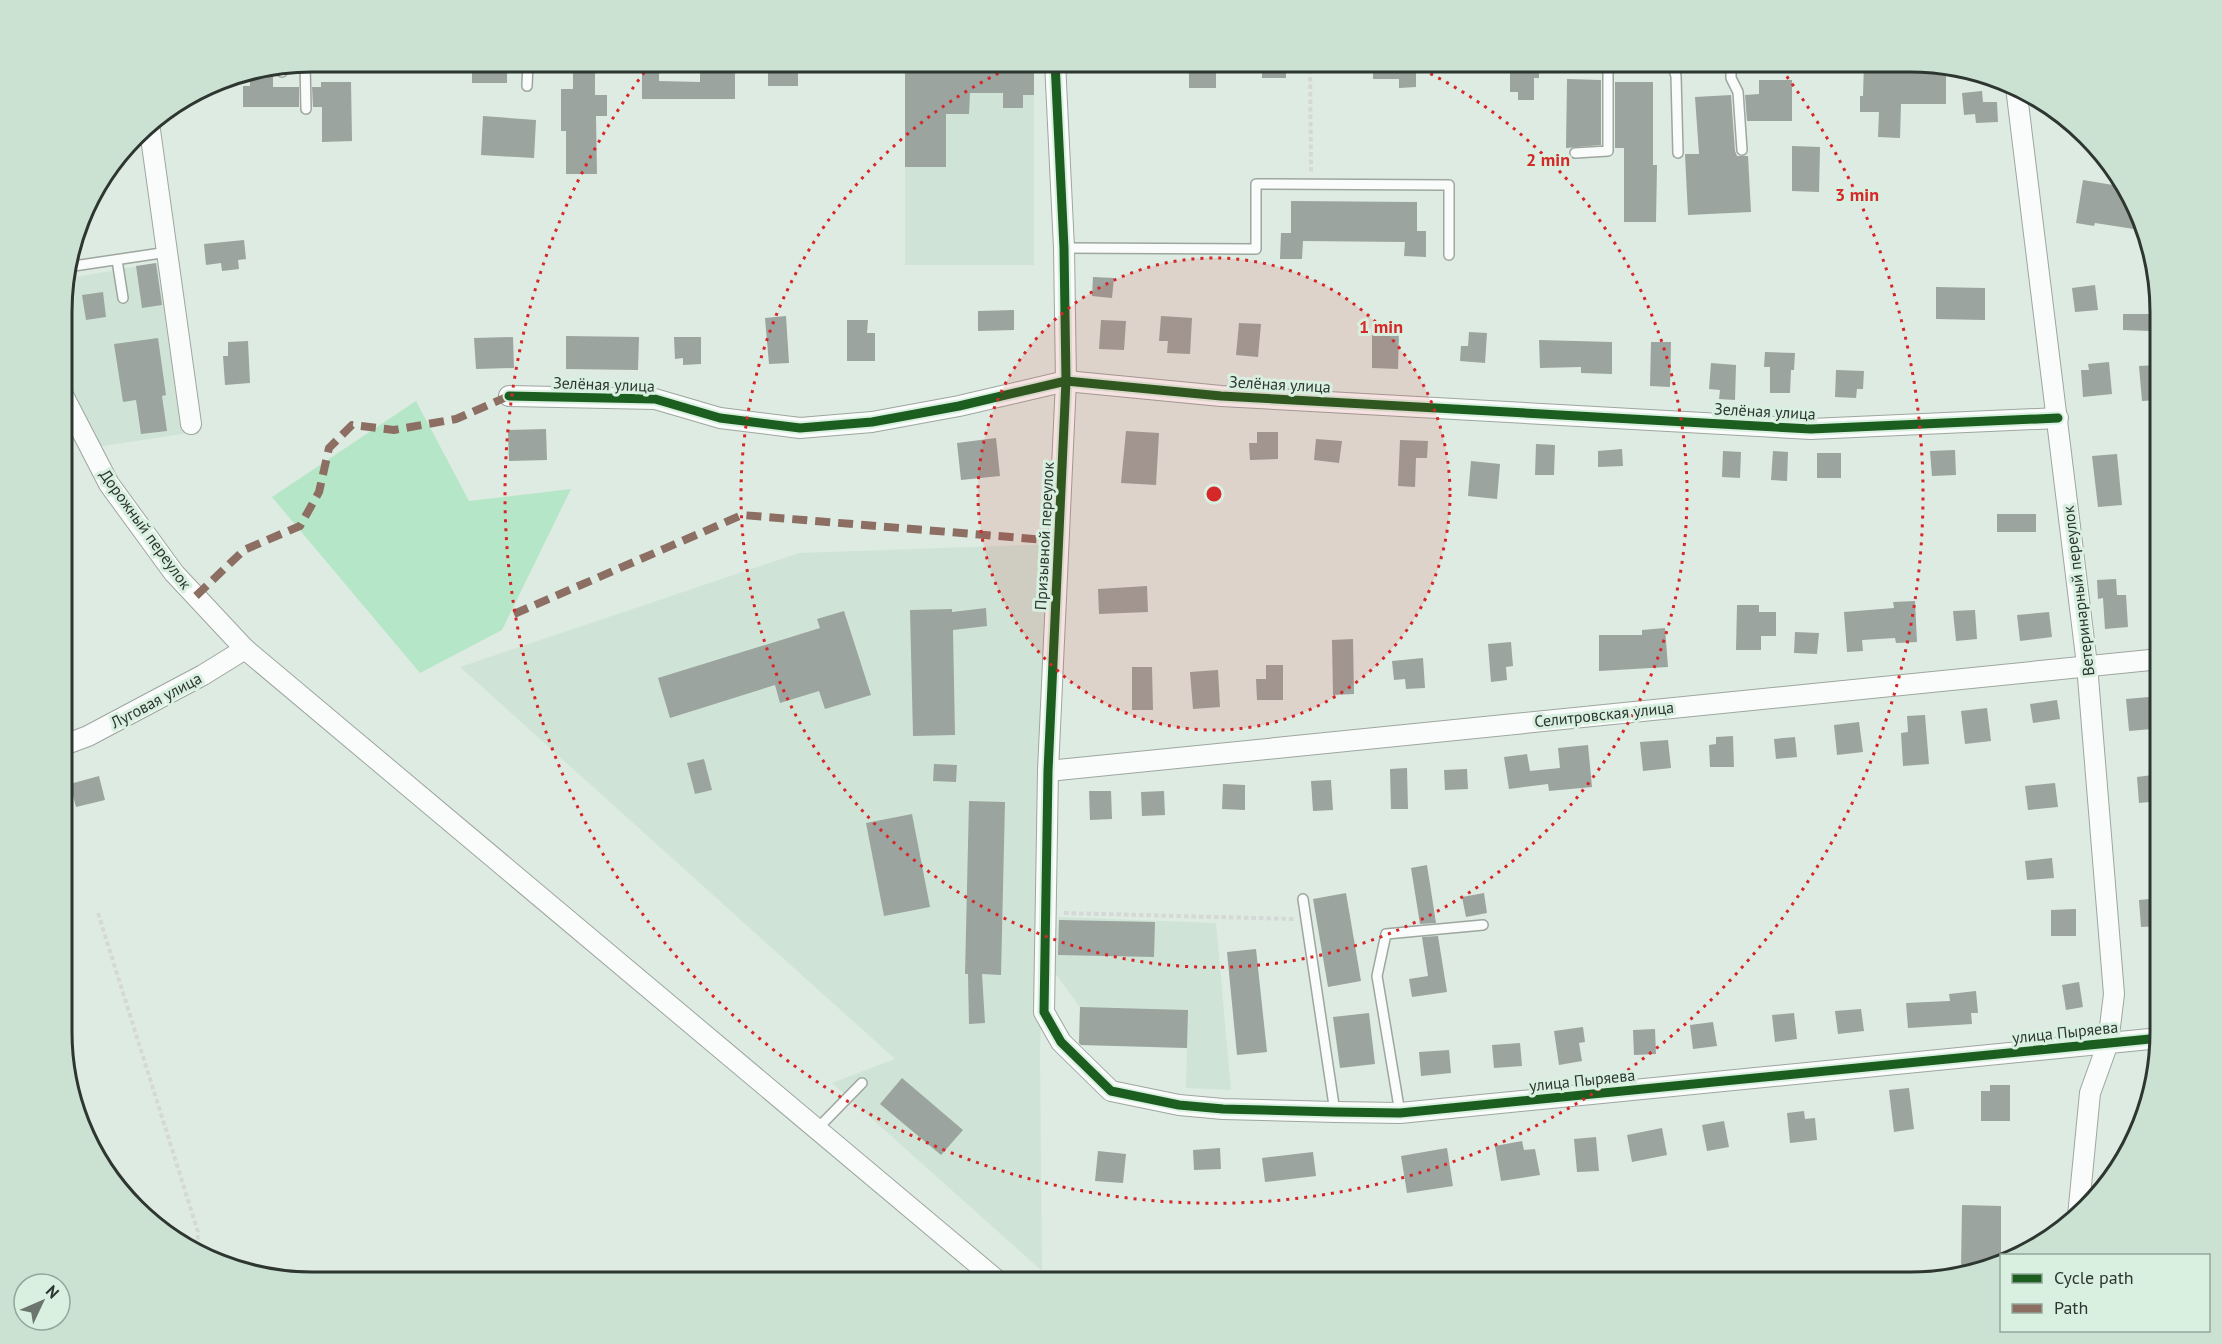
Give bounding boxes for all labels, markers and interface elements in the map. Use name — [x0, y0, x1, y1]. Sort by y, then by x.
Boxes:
text: 2 min — [1526, 148, 1570, 171]
text: 3 min — [1835, 183, 1879, 206]
text: 1 min — [1359, 315, 1403, 338]
street label: Зелёная улица — [1229, 371, 1331, 397]
street label: Зелёная улица — [553, 372, 655, 396]
street label: Зелёная улица — [1714, 398, 1816, 424]
street label: Призывной переулок — [1030, 461, 1058, 611]
street label: Дорожный переулок — [96, 465, 196, 593]
centre of rings — [1204, 484, 1224, 504]
street label: Ветеринарный переулок — [2058, 504, 2098, 677]
street label: Луговая улица — [106, 668, 205, 733]
street label: Селитровская улица — [1533, 697, 1675, 731]
street label: улица Пыряева — [2011, 1016, 2119, 1048]
street label: улица Пыряева — [1528, 1064, 1636, 1096]
legend — [2000, 1254, 2210, 1332]
text: Cycle path — [2054, 1266, 2134, 1289]
north arrow — [12, 1272, 72, 1332]
text: N — [42, 1281, 64, 1302]
text: Path — [2054, 1296, 2088, 1319]

